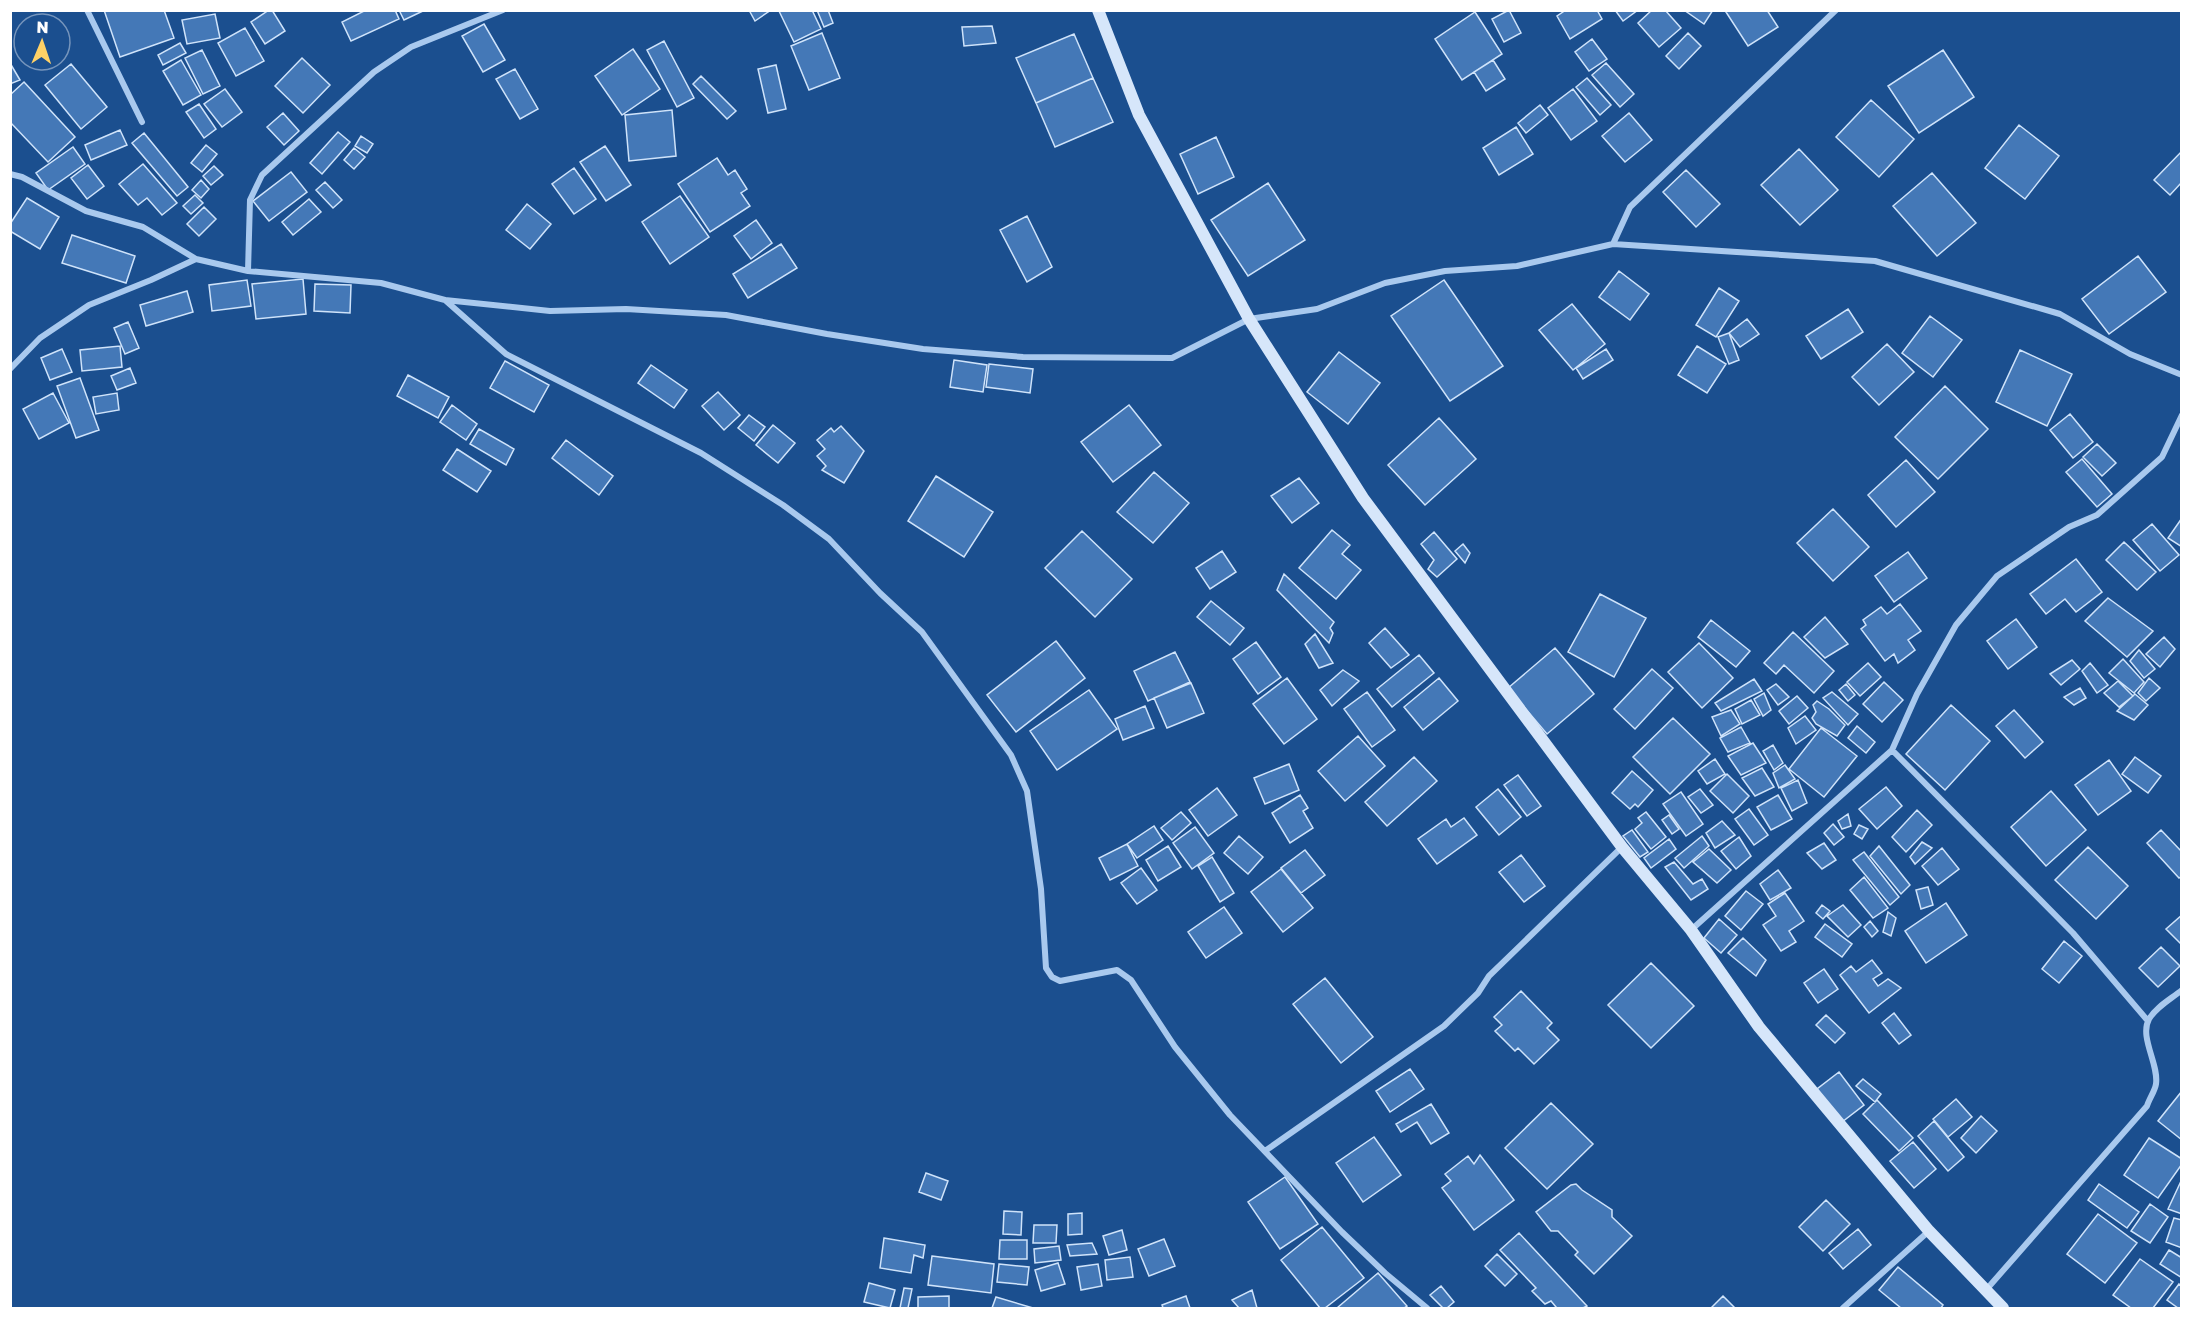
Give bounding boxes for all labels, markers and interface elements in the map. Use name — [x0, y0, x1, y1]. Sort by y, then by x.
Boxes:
north arrow — [12, 12, 72, 72]
text: N — [36, 17, 49, 37]

